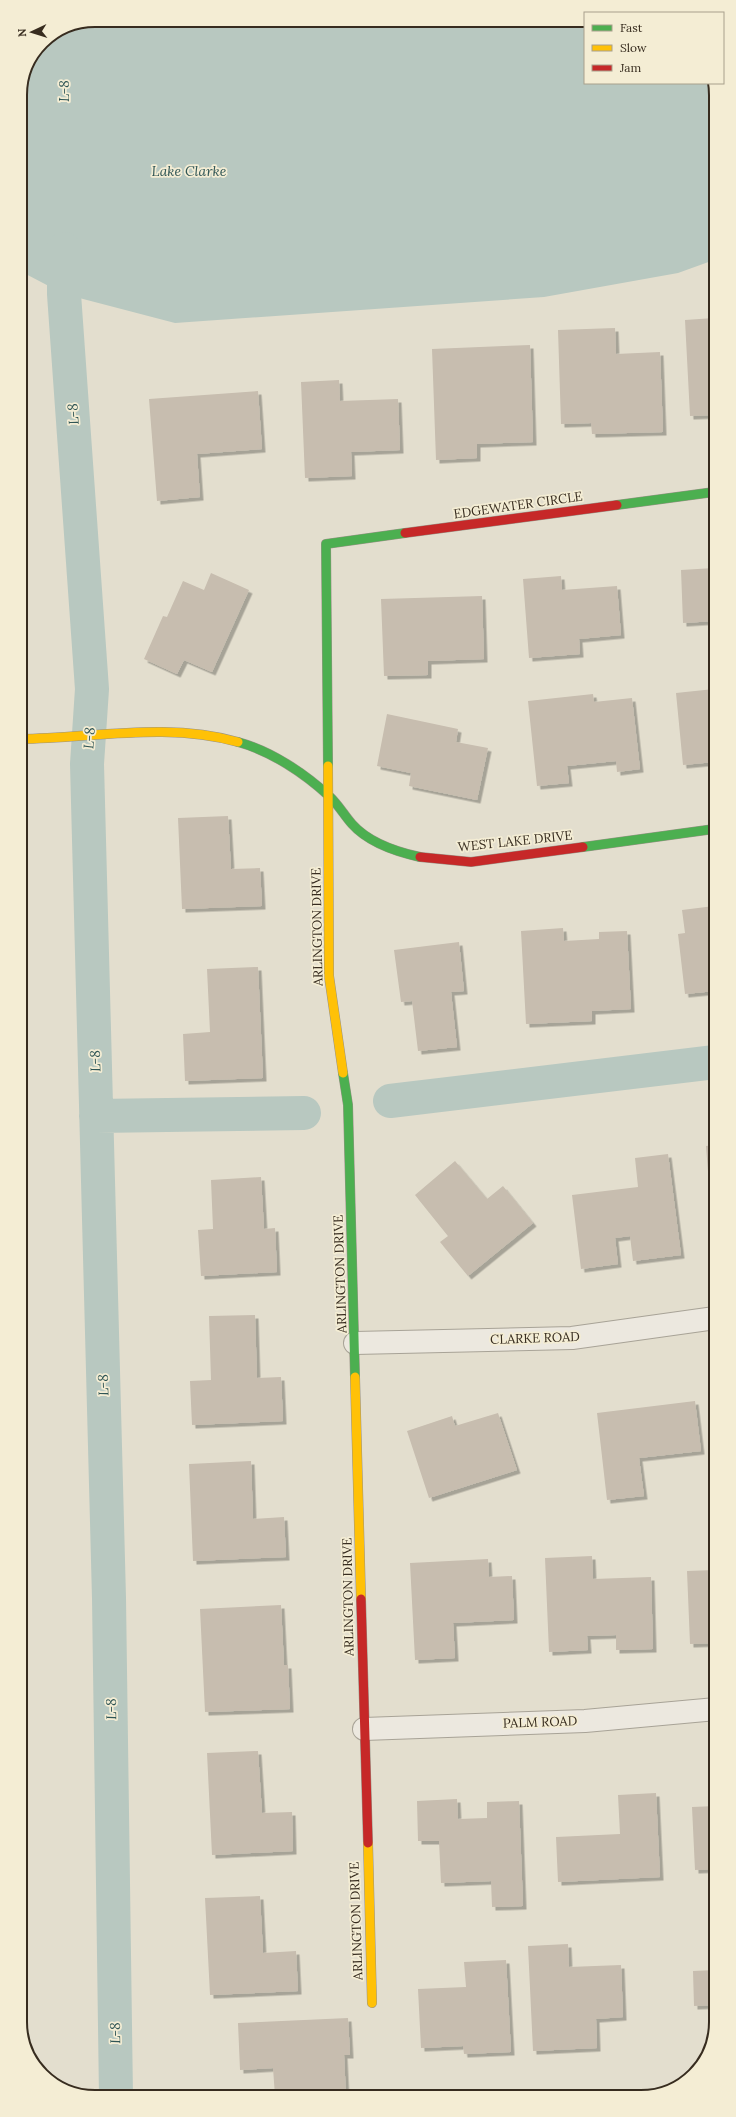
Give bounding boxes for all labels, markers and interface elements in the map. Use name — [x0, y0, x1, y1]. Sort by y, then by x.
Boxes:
north arrow — [12, 12, 52, 52]
legend — [584, 12, 724, 84]
text: Fast — [620, 20, 643, 35]
text: N — [15, 27, 29, 37]
text: Slow — [620, 40, 647, 55]
text: Jam — [619, 60, 641, 75]
water label: L-8 — [55, 80, 73, 102]
water label: Lake Clarke — [152, 162, 227, 180]
water label: L-8 — [63, 402, 83, 426]
street label: EDGEWATER CIRCLE — [452, 488, 584, 522]
water label: L-8 — [79, 726, 99, 750]
street label: WEST LAKE DRIVE — [457, 827, 573, 855]
street label: ARLINGTON DRIVE — [307, 868, 327, 987]
water label: L-8 — [86, 1050, 104, 1072]
street label: ARLINGTON DRIVE — [329, 1215, 351, 1334]
street label: CLARKE ROAD — [490, 1328, 580, 1348]
water label: L-8 — [94, 1374, 112, 1396]
street label: ARLINGTON DRIVE — [338, 1538, 358, 1657]
water label: L-8 — [102, 1698, 120, 1720]
street label: PALM ROAD — [502, 1712, 578, 1732]
street label: ARLINGTON DRIVE — [345, 1862, 367, 1981]
water label: L-8 — [106, 2022, 124, 2044]

